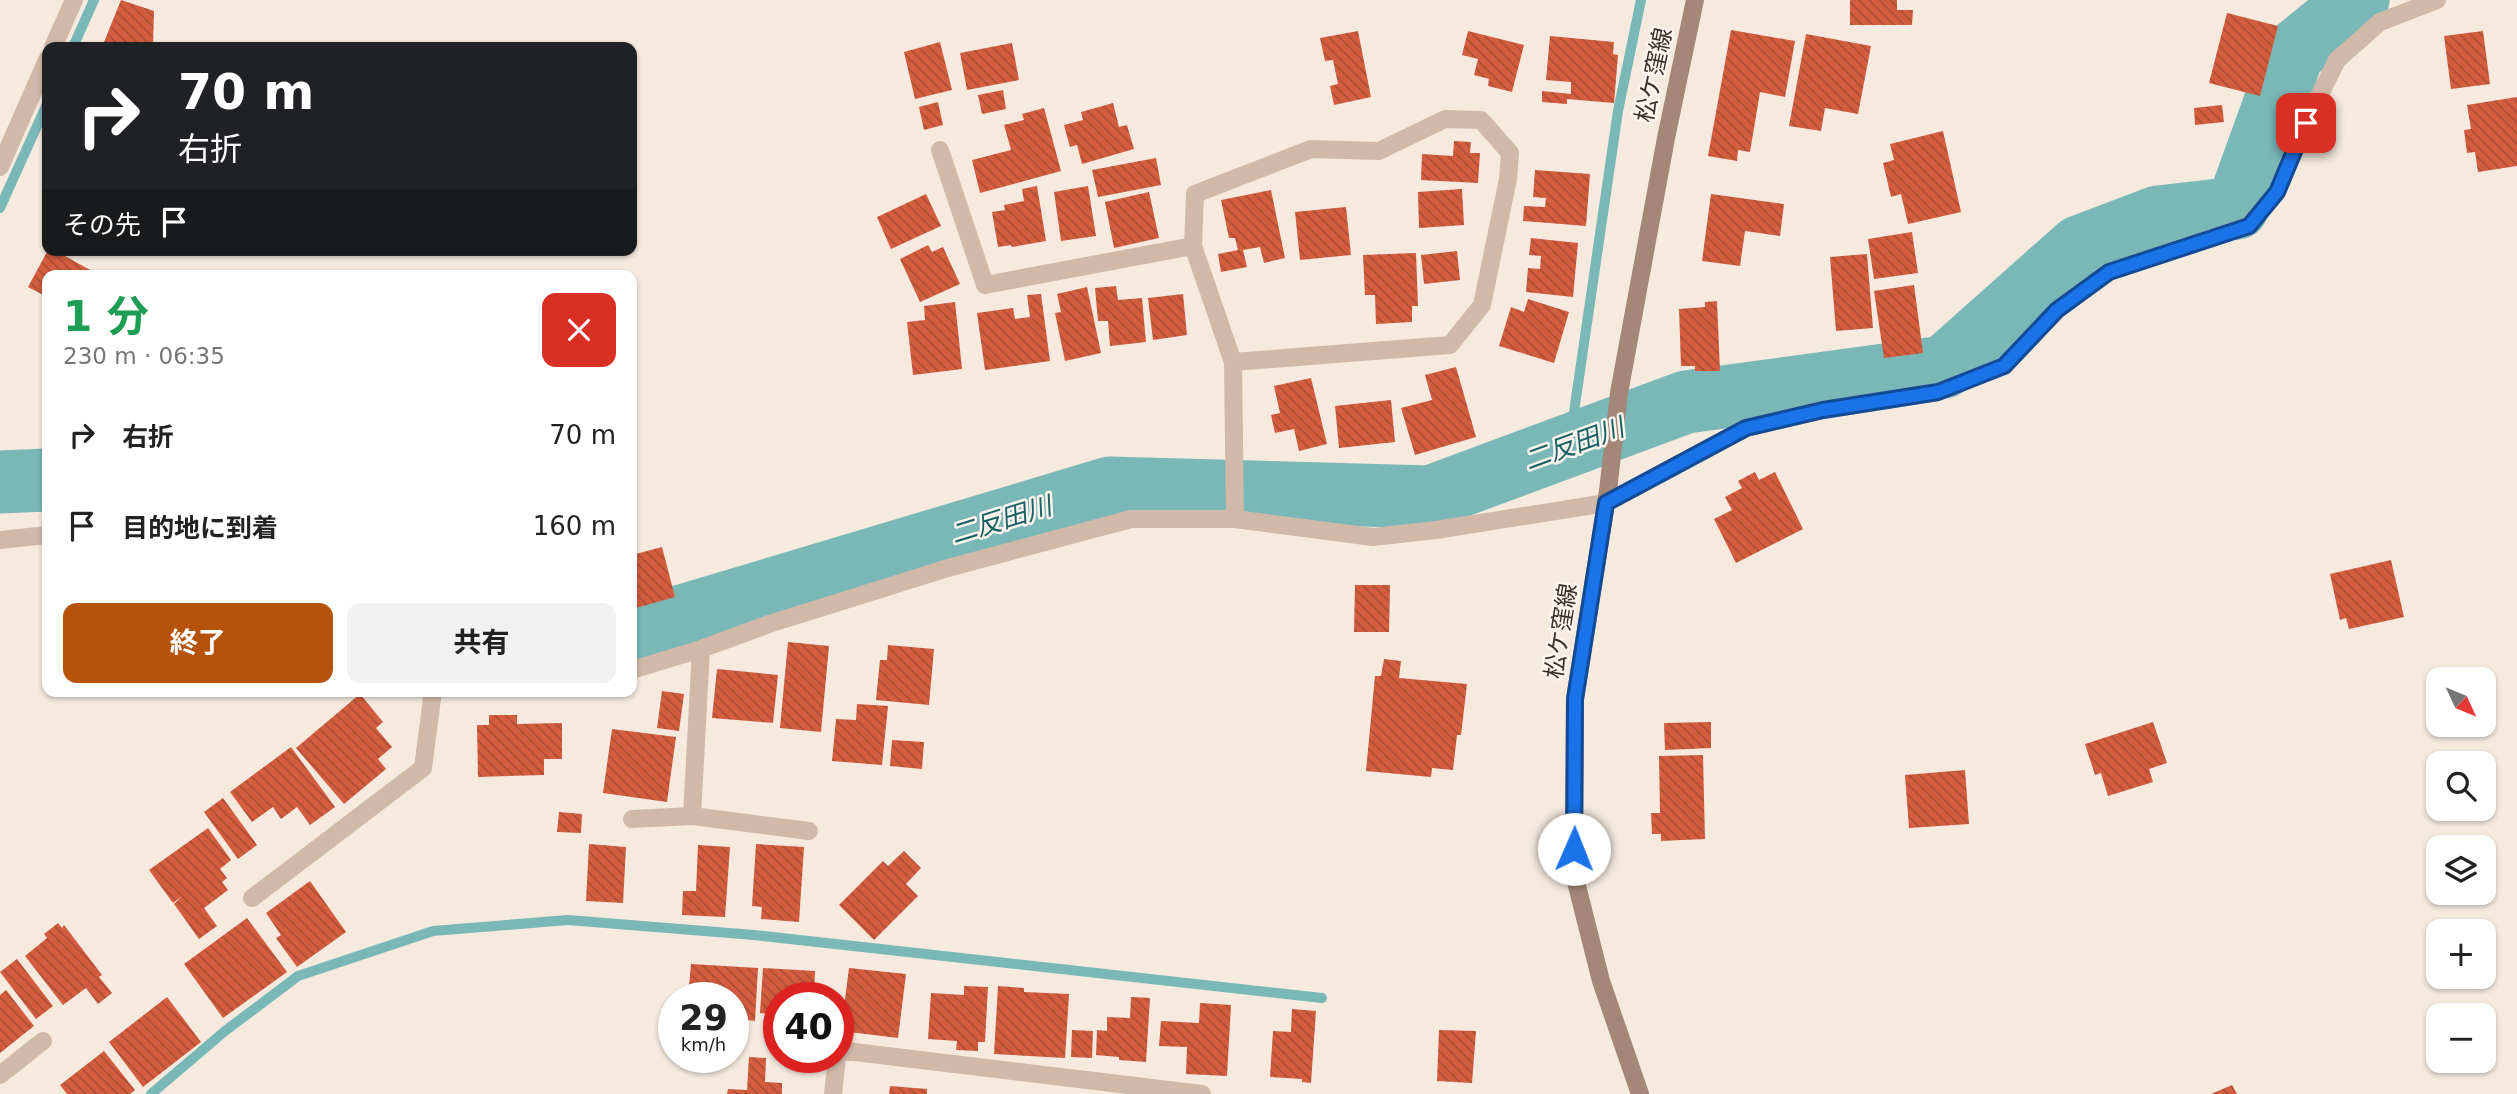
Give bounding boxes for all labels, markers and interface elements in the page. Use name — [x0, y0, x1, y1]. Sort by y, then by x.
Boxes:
street label: 松ケ窪線 — [1630, 25, 1678, 125]
text: 70 m — [178, 64, 314, 121]
icon: right — [63, 70, 154, 161]
pin — [2276, 93, 2336, 153]
icon: arrive — [2287, 104, 2325, 142]
text: 右折 — [178, 130, 242, 168]
icon: arrive — [155, 203, 193, 241]
text: その先 — [63, 210, 141, 240]
text: 1 分 — [63, 292, 149, 341]
button: close — [542, 293, 616, 367]
text: 230 m · 06:35 — [63, 343, 225, 369]
water label: 二反田川 — [1520, 411, 1631, 476]
icon: right — [63, 416, 101, 454]
text: 70 m — [549, 420, 616, 450]
text: 右折 — [122, 422, 174, 452]
water label: 二反田川 — [947, 490, 1058, 550]
icon: arrive — [63, 507, 101, 545]
text: 160 m — [533, 511, 616, 541]
text: 目的地に到着 — [122, 513, 278, 543]
street label: 松ケ窪線 — [1540, 581, 1582, 681]
button: 終了 — [63, 603, 333, 683]
button: 共有 — [347, 603, 616, 683]
north arrow — [2426, 667, 2496, 737]
map controls — [2426, 667, 2496, 1073]
button: search — [2426, 751, 2496, 821]
position arrow — [1537, 812, 1611, 886]
button: layers — [2426, 835, 2496, 905]
button: + — [2426, 919, 2496, 989]
speed limit sign: 40 — [763, 982, 854, 1073]
text: 29 — [679, 998, 728, 1038]
button: − — [2426, 1003, 2496, 1073]
text: km/h — [681, 1034, 726, 1055]

